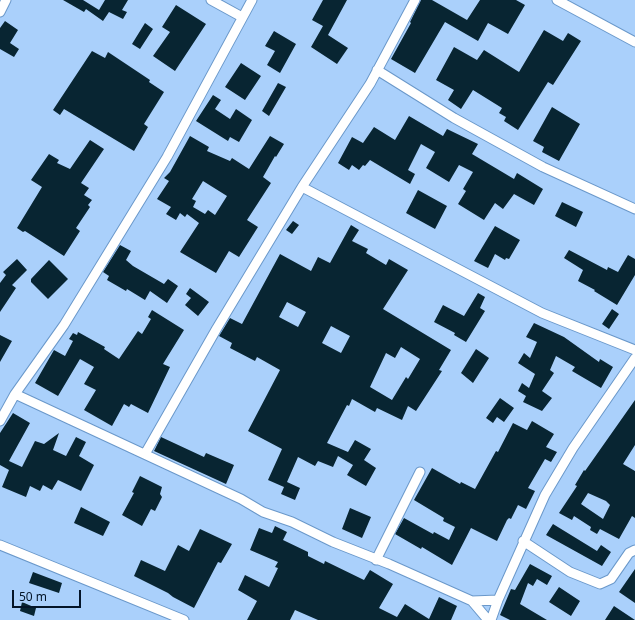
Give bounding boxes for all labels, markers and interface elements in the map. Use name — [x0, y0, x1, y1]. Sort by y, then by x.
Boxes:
scale bar — [14, 582, 83, 608]
text: 50 m — [19, 588, 47, 605]

